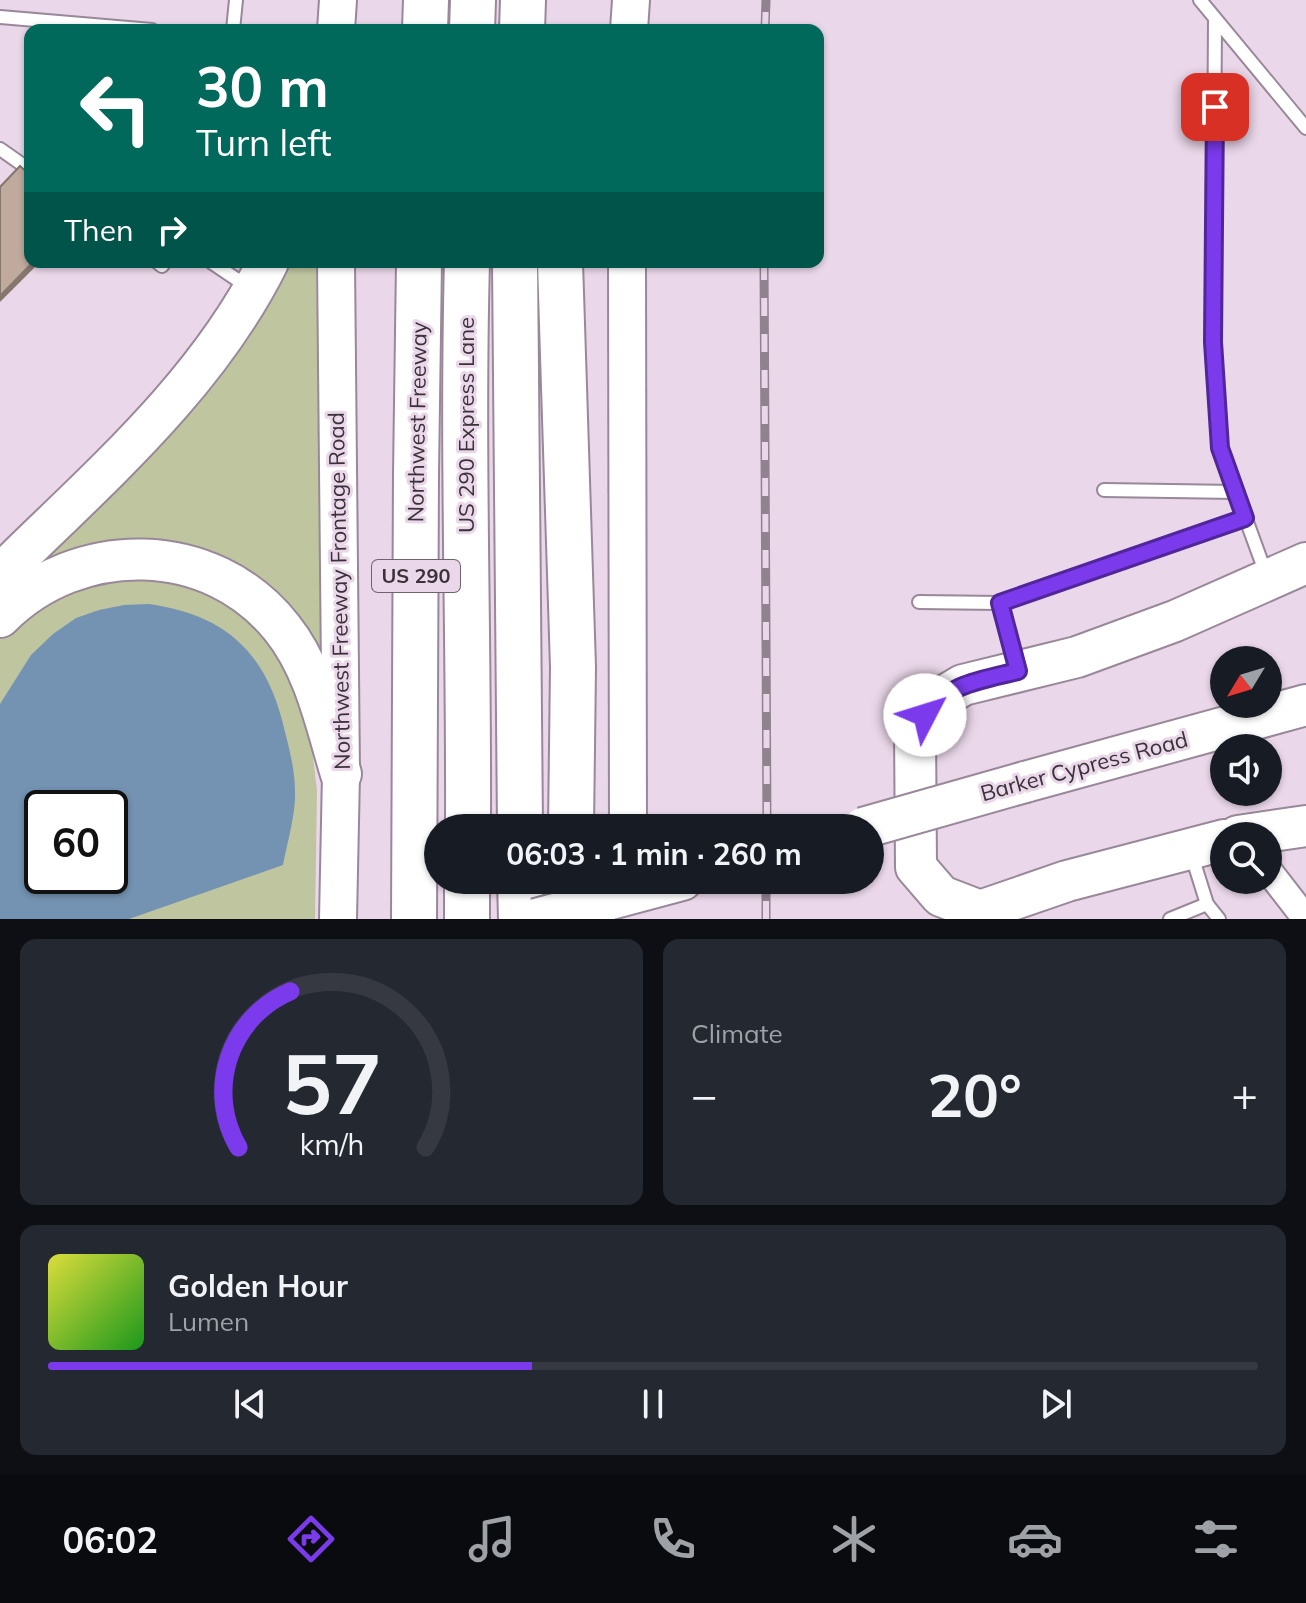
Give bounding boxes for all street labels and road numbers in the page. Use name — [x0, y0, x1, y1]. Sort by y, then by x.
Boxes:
street label: US 290 Express Lane — [452, 317, 480, 533]
street label: Northwest Freeway — [401, 321, 433, 523]
street label: Northwest Freeway Frontage Road — [322, 412, 356, 770]
road number: US 290 — [372, 560, 460, 592]
street label: Barker Cypress Road — [977, 725, 1191, 807]

